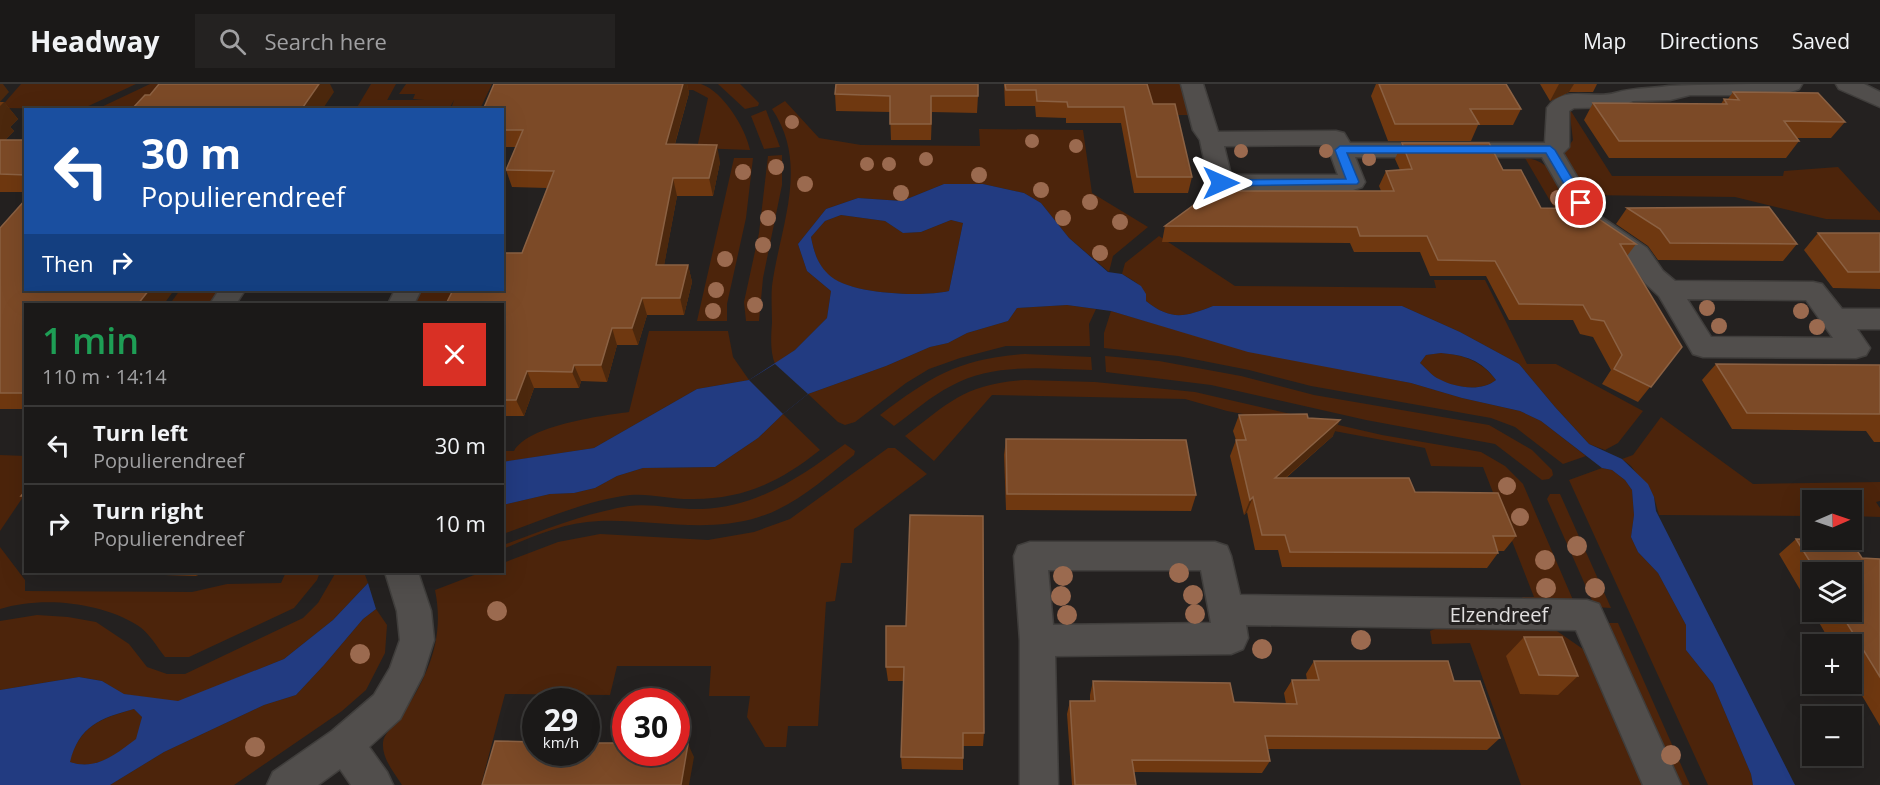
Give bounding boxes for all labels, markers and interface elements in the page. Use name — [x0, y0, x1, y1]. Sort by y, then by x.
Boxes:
search box — [195, 14, 615, 68]
text: Headway — [30, 22, 159, 60]
icon: search — [216, 25, 249, 58]
text: Search here — [264, 26, 387, 56]
text: Map — [1583, 27, 1626, 55]
text: Directions — [1659, 27, 1759, 55]
text: Saved — [1792, 27, 1850, 55]
text: 30 m — [141, 124, 241, 181]
icon: left — [42, 132, 120, 210]
position arrow — [1189, 151, 1253, 215]
pin — [1555, 177, 1606, 228]
text: Populierendreef — [141, 178, 345, 215]
icon: arrive — [1564, 186, 1597, 219]
icon: right — [105, 246, 138, 279]
text: Then — [42, 248, 93, 278]
text: 1 min — [42, 316, 139, 365]
button: close — [423, 323, 486, 386]
text: 110 m · 14:14 — [42, 363, 167, 390]
text: Turn left — [93, 417, 188, 447]
icon: left — [42, 429, 75, 462]
text: 30 m — [435, 430, 486, 460]
text: Populierendreef — [93, 447, 244, 474]
north arrow — [1802, 490, 1862, 550]
map controls — [1802, 490, 1862, 766]
text: Turn right — [93, 495, 204, 525]
icon: right — [42, 507, 75, 540]
text: 10 m — [435, 508, 486, 538]
text: Populierendreef — [93, 525, 244, 552]
button: layers — [1802, 562, 1862, 622]
street label: Elzendreef — [1450, 601, 1550, 628]
button: + — [1802, 634, 1862, 694]
speed limit sign: 30 — [612, 688, 690, 766]
text: 29 — [544, 699, 578, 740]
button: − — [1802, 706, 1862, 766]
text: km/h — [543, 732, 579, 752]

